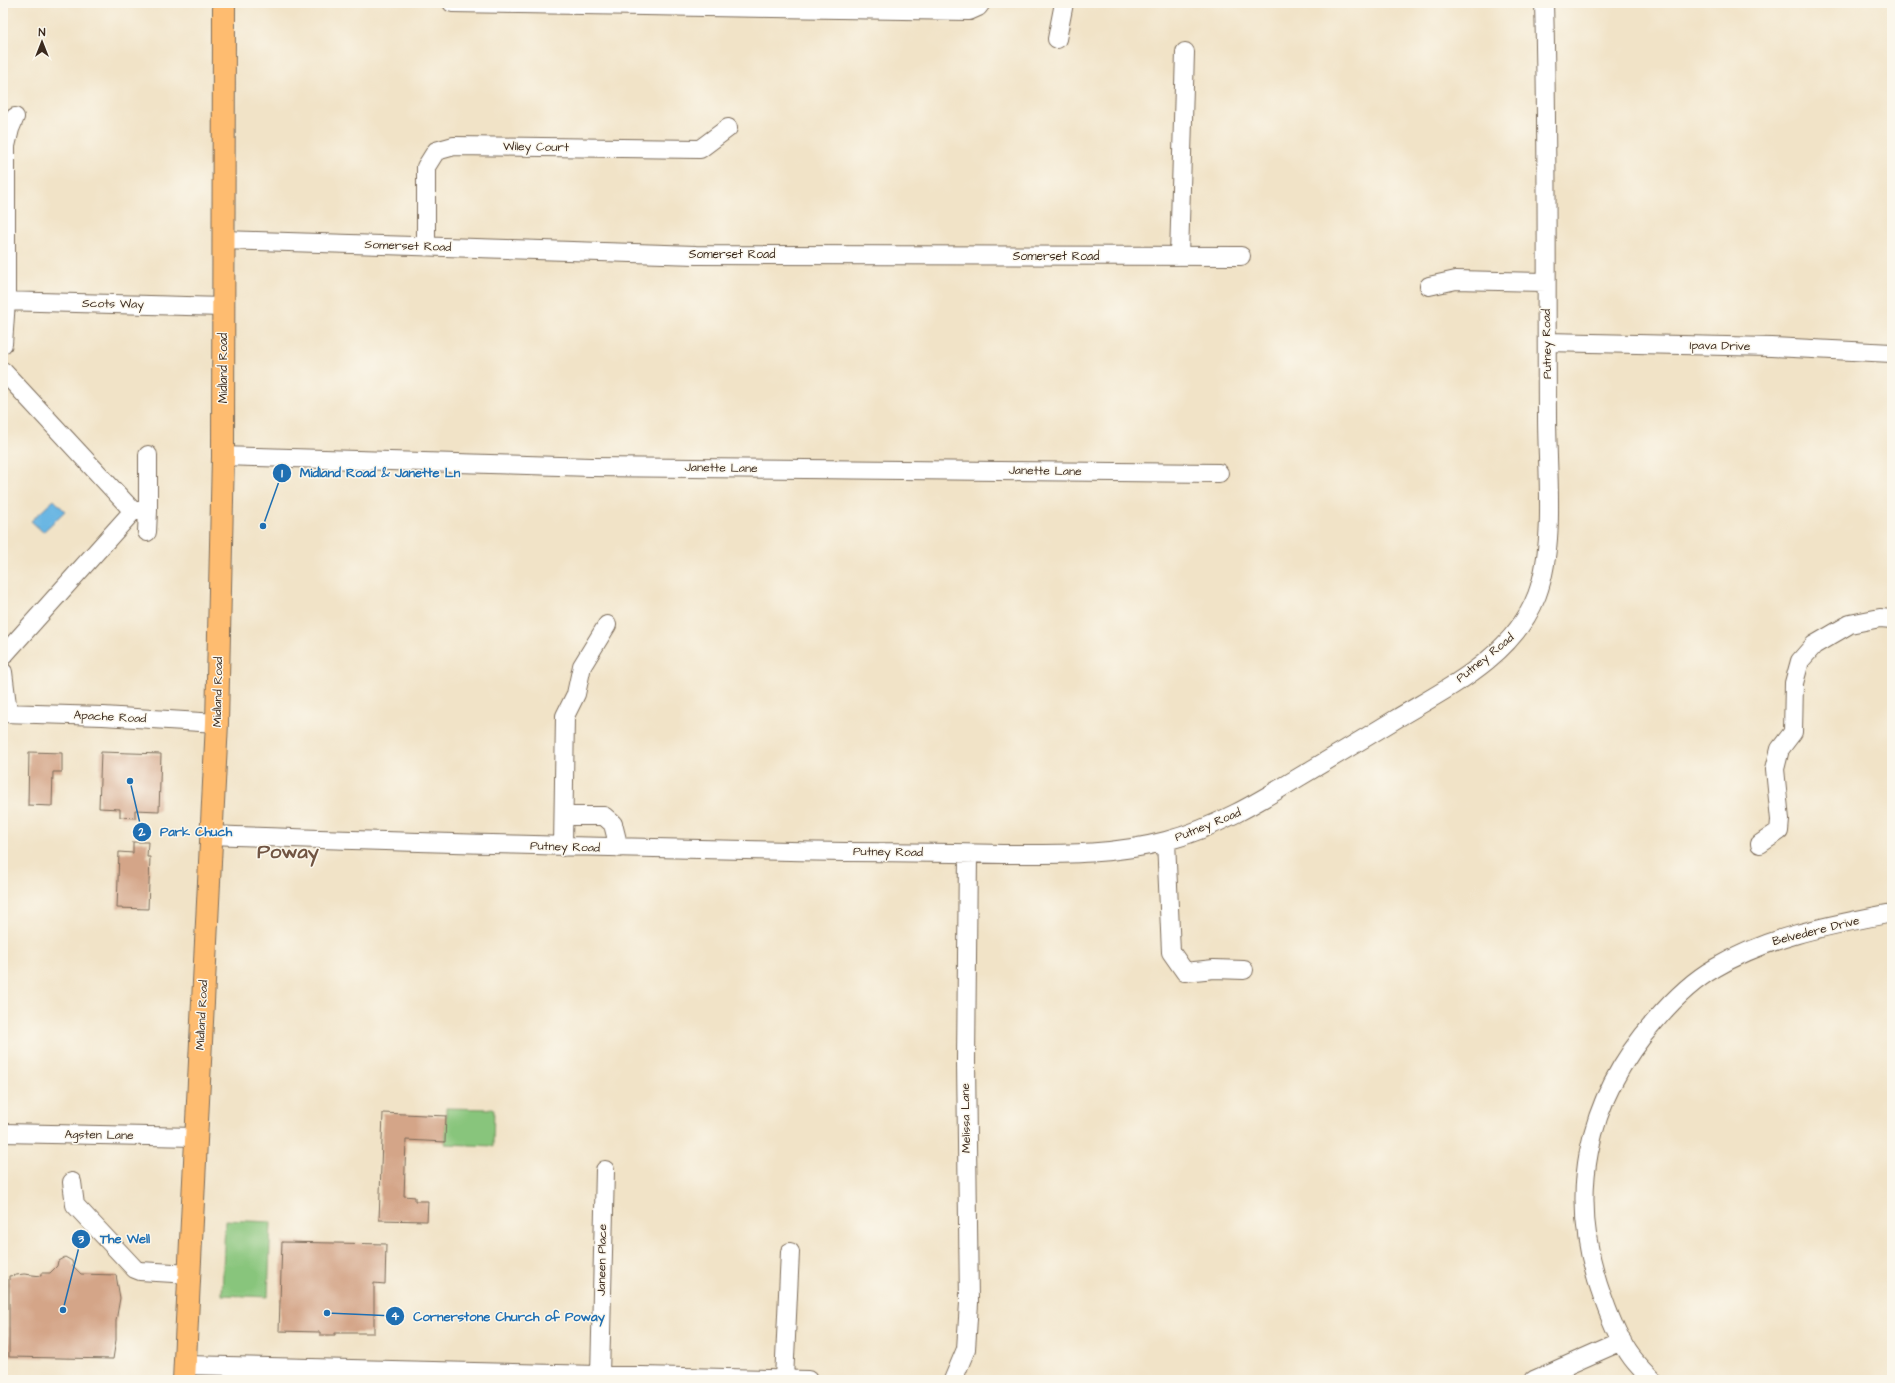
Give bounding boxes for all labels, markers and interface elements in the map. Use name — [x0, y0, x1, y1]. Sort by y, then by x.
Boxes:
north arrow — [22, 22, 62, 62]
text: N — [39, 25, 46, 40]
street label: Wiley Court — [503, 138, 569, 157]
street label: Somerset Road — [364, 236, 452, 256]
street label: Somerset Road — [689, 246, 775, 263]
street label: Somerset Road — [1013, 248, 1099, 265]
street label: Scots Way — [82, 295, 144, 314]
street label: Putney Road — [1538, 309, 1557, 379]
street label: Midland Road — [215, 333, 232, 403]
street label: Ipava Drive — [1690, 337, 1751, 355]
street label: Janette Lane — [684, 459, 758, 477]
callout: Midland Road & Janette Ln — [272, 460, 469, 485]
street label: Janette Lane — [1008, 462, 1082, 480]
text: Midland Road & Janette Ln — [300, 464, 461, 482]
text: 1 — [281, 465, 283, 482]
street label: Putney Road — [1452, 629, 1518, 687]
street label: Midland Road — [209, 657, 227, 727]
street label: Apache Road — [73, 707, 147, 727]
street label: Putney Road — [1172, 804, 1244, 847]
callout: Park Chuch — [132, 819, 240, 844]
text: Park Chuch — [160, 823, 233, 841]
text: 2 — [138, 824, 146, 841]
street label: Putney Road — [530, 837, 600, 858]
district label: Poway — [257, 838, 319, 867]
street label: Putney Road — [853, 843, 923, 862]
street label: Belvedere Drive — [1771, 912, 1862, 950]
street label: Midland Road — [192, 979, 212, 1051]
street label: Melissa Lane — [957, 1082, 975, 1153]
street label: Agsten Lane — [64, 1126, 134, 1145]
street label: Janeen Place — [593, 1223, 611, 1296]
callout: The Well — [71, 1226, 158, 1251]
text: The Well — [99, 1230, 150, 1248]
text: 3 — [77, 1231, 85, 1248]
callout: Cornerstone Church of Poway — [385, 1304, 613, 1329]
text: 4 — [391, 1308, 400, 1325]
text: Cornerstone Church of Poway — [413, 1308, 606, 1327]

